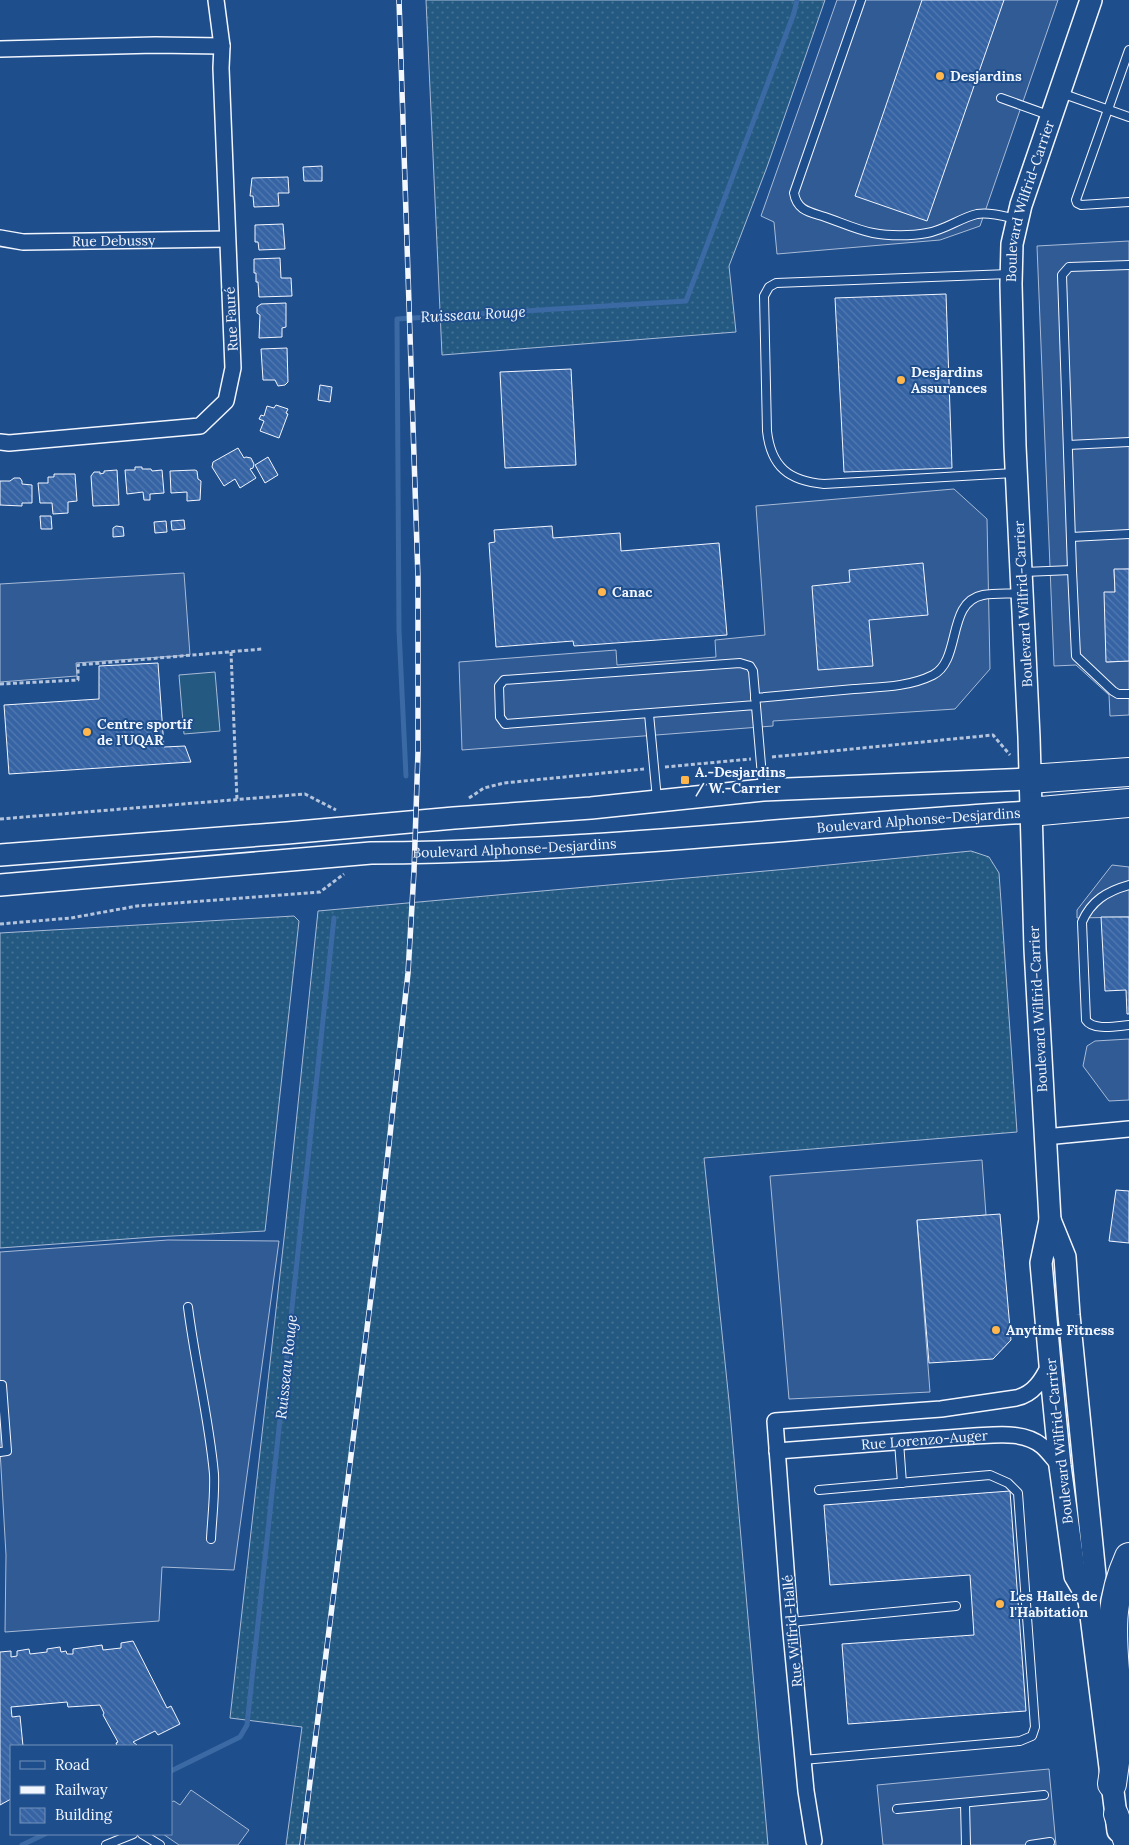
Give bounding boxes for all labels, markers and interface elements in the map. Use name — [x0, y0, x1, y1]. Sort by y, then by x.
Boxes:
place label: Desjardins — [950, 67, 1022, 85]
marker: Desjardins — [934, 70, 946, 82]
street label: Boulevard Wilfrid-Carrier — [1002, 118, 1058, 282]
street label: Rue Debussy — [72, 231, 156, 250]
street label: Rue Fauré — [220, 286, 242, 352]
water label: Ruisseau Rouge — [420, 302, 526, 326]
place label: Desjardins Assurances — [911, 363, 987, 397]
marker: Desjardins Assurances — [895, 374, 907, 386]
street label: Boulevard Wilfrid-Carrier — [1010, 520, 1036, 688]
place label: Canac — [612, 583, 653, 601]
marker: Canac — [596, 586, 608, 598]
place label: Centre sportif de l'UQAR — [97, 715, 193, 749]
marker: Centre sportif de l'UQAR — [81, 726, 93, 738]
place label: A.-Desjardins / W.-Carrier — [695, 763, 786, 797]
marker: A.-Desjardins / W.-Carrier — [679, 774, 691, 786]
street label: Boulevard Alphonse-Desjardins — [816, 804, 1021, 837]
street label: Boulevard Alphonse-Desjardins — [412, 834, 617, 862]
street label: Boulevard Wilfrid-Carrier — [1025, 925, 1051, 1093]
water label: Ruisseau Rouge — [271, 1314, 301, 1420]
place label: Anytime Fitness — [1006, 1321, 1115, 1339]
marker: Anytime Fitness — [990, 1324, 1002, 1336]
street label: Boulevard Wilfrid-Carrier — [1041, 1357, 1077, 1525]
street label: Rue Lorenzo-Auger — [861, 1426, 988, 1454]
street label: Rue Wilfrid-Hallé — [778, 1574, 806, 1688]
place label: Les Halles de l'Habitation — [1010, 1587, 1098, 1621]
marker: Les Halles de l'Habitation — [994, 1598, 1006, 1610]
legend — [10, 1745, 172, 1835]
text: Road — [55, 1755, 90, 1774]
text: Railway — [55, 1780, 108, 1799]
text: Building — [55, 1805, 113, 1824]

